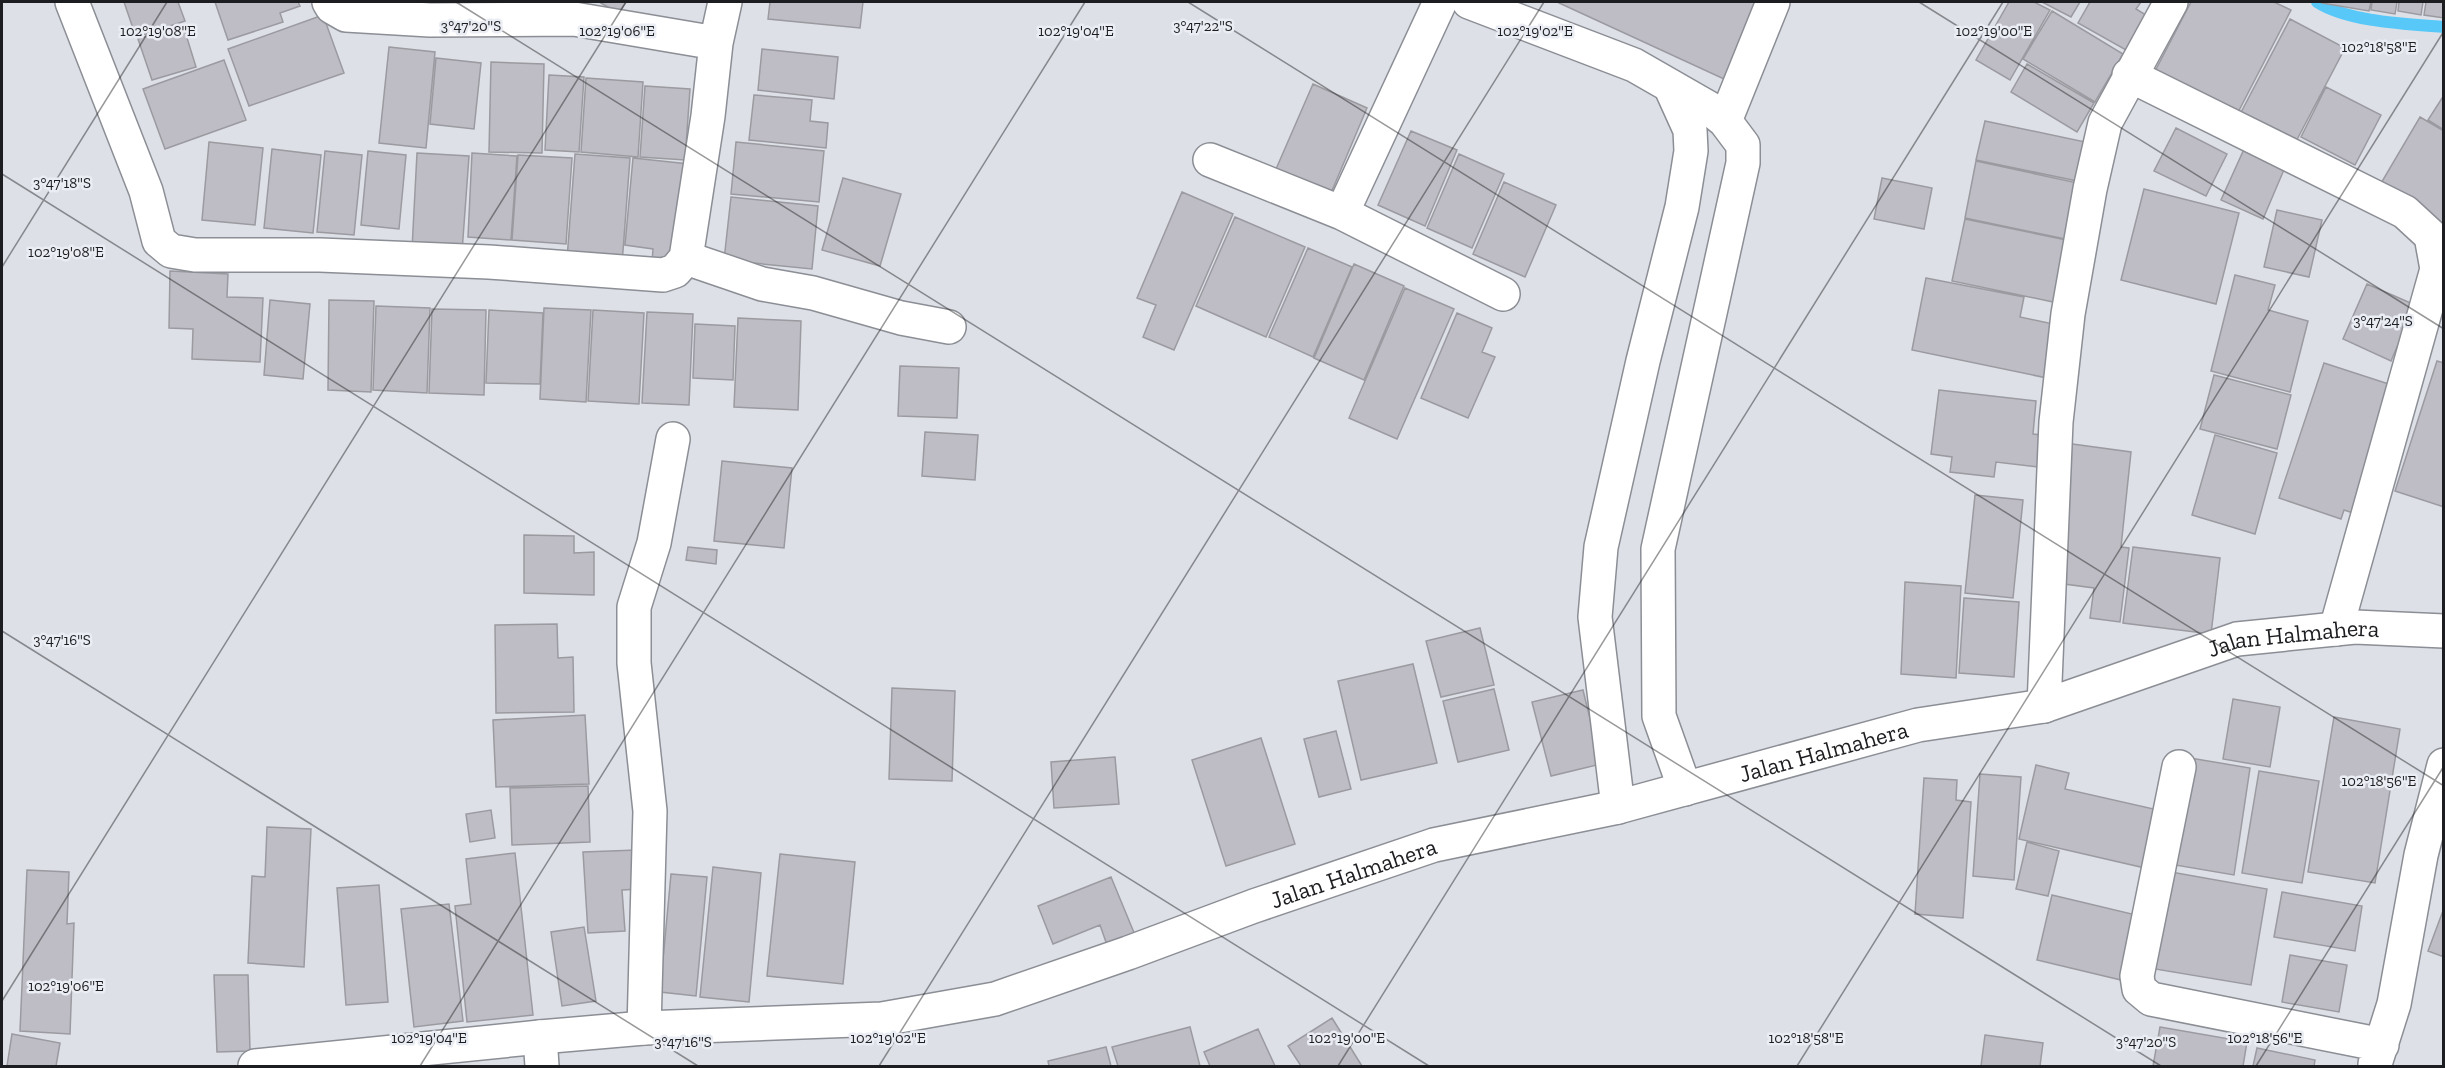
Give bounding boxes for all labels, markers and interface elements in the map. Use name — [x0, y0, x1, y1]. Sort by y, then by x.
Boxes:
text: 3°47'20"S — [441, 17, 501, 35]
text: 3°47'22"S — [1173, 17, 1233, 35]
text: 102°19'08"E — [120, 22, 196, 40]
text: 102°19'06"E — [579, 22, 655, 40]
text: 102°19'04"E — [1038, 22, 1114, 40]
text: 102°19'02"E — [1497, 22, 1573, 40]
text: 102°19'00"E — [1956, 22, 2032, 40]
text: 102°18'58"E — [2342, 38, 2417, 56]
text: 3°47'18"S — [33, 174, 91, 192]
text: 102°19'08"E — [28, 243, 104, 261]
text: 3°47'24"S — [2353, 312, 2413, 330]
street label: Jalan Halmahera — [2203, 612, 2381, 663]
text: 3°47'16"S — [33, 631, 91, 649]
street label: Jalan Halmahera — [1736, 714, 1912, 788]
text: 102°18'56"E — [2342, 772, 2417, 790]
street label: Jalan Halmahera — [1267, 831, 1441, 914]
text: 102°19'06"E — [28, 977, 104, 995]
text: 102°19'04"E — [391, 1029, 467, 1047]
text: 102°19'02"E — [850, 1029, 926, 1047]
text: 102°19'00"E — [1309, 1029, 1385, 1047]
text: 102°18'58"E — [1769, 1029, 1844, 1047]
text: 102°18'56"E — [2228, 1029, 2303, 1047]
text: 3°47'16"S — [654, 1033, 712, 1051]
text: 3°47'20"S — [2116, 1033, 2176, 1051]

